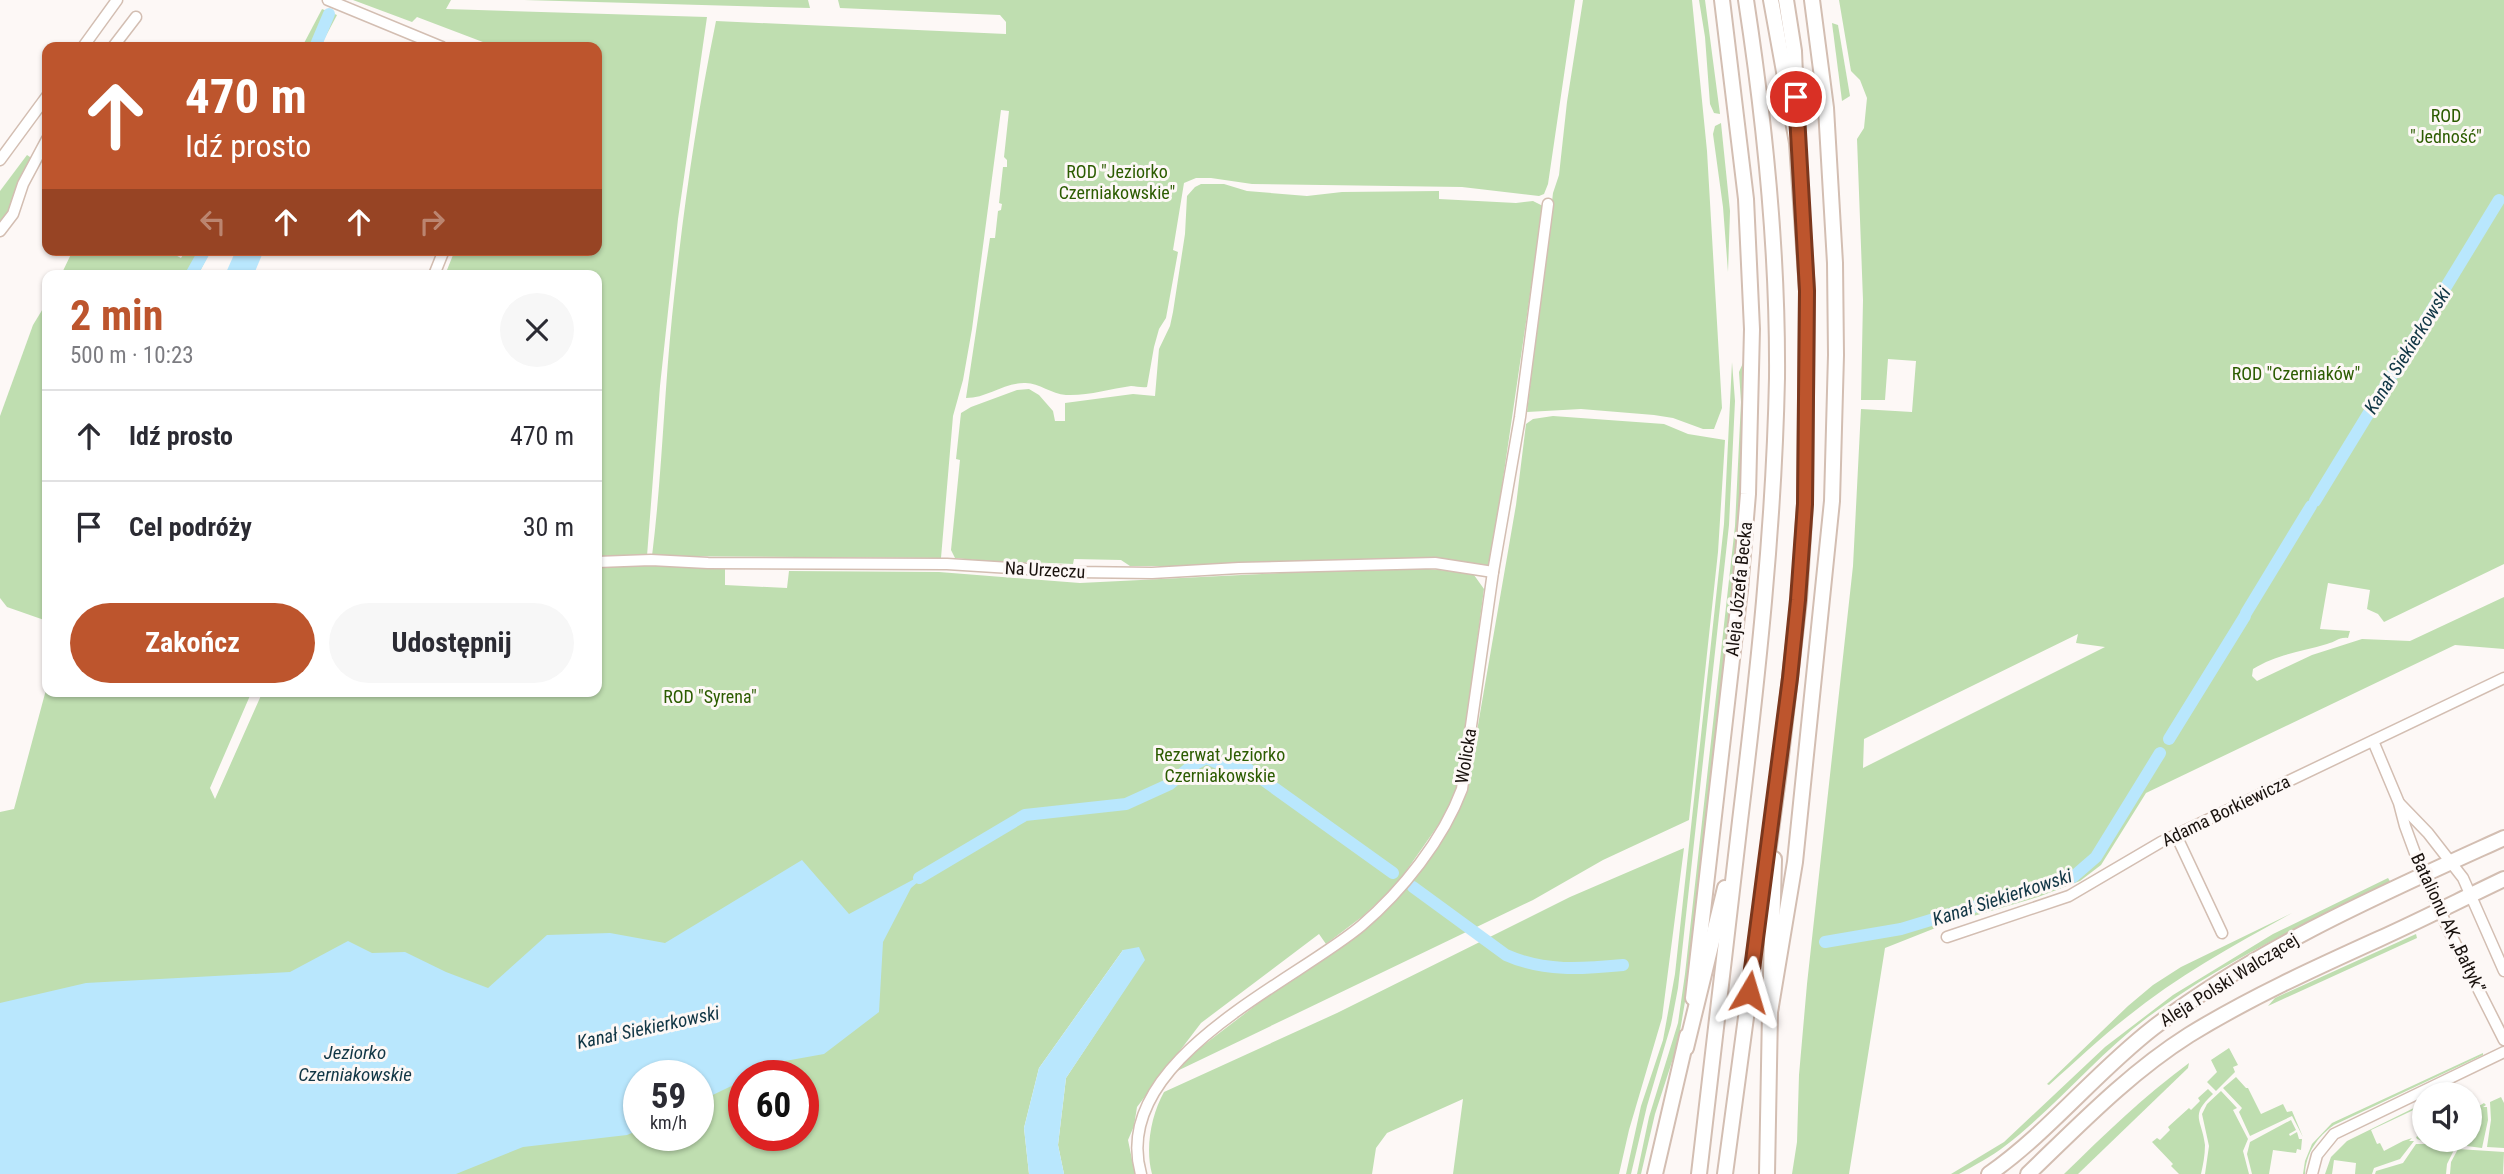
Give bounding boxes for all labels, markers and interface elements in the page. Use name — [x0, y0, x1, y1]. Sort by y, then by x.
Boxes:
pin — [1766, 67, 1826, 127]
text: 470 m — [185, 68, 307, 125]
icon: ahead — [70, 70, 161, 161]
icon: arrive — [1777, 78, 1815, 116]
park label: ROD "Jedność" — [2410, 105, 2482, 147]
text: Idź prosto — [185, 127, 311, 165]
park label: ROD "Jeziorko Czerniakowskie" — [1059, 161, 1175, 203]
icon: left — [194, 203, 232, 241]
icon: ahead — [267, 203, 305, 241]
icon: ahead — [340, 203, 378, 241]
icon: right — [413, 203, 451, 241]
water label: Kanał Siekierkowski — [2359, 282, 2456, 418]
text: 2 min — [70, 291, 163, 340]
button: close — [500, 293, 574, 367]
text: 500 m · 10:23 — [70, 342, 194, 369]
park label: ROD "Czerniaków" — [2232, 363, 2360, 384]
icon: ahead — [70, 417, 108, 455]
text: Idź prosto — [129, 421, 233, 451]
text: 470 m — [510, 421, 574, 451]
icon: arrive — [70, 508, 108, 546]
text: Cel podróży — [129, 512, 252, 542]
text: 30 m — [523, 512, 574, 542]
street label: Aleja Józefa Becka — [1721, 521, 1756, 657]
street label: Na Urzeczu — [1004, 557, 1086, 582]
button: Zakończ — [70, 603, 315, 683]
button: Udostępnij — [329, 603, 574, 683]
park label: ROD "Syrena" — [663, 686, 757, 707]
street label: Wolicka — [1451, 727, 1480, 785]
park label: Rezerwat Jeziorko Czerniakowskie — [1155, 744, 1285, 786]
street label: Adama Borkiewicza — [2158, 770, 2293, 851]
street label: Batalionu AK „Bałtyk” — [2407, 850, 2490, 996]
water label: Kanał Siekierkowski — [1930, 864, 2076, 931]
street label: Aleja Polski Walczącej — [2156, 929, 2302, 1031]
position arrow — [1712, 955, 1786, 1029]
water label: Kanał Siekierkowski — [575, 1001, 722, 1054]
water label: Jeziorko Czerniakowskie — [298, 1041, 412, 1086]
speed limit sign: 60 — [728, 1060, 819, 1151]
text: 59 — [651, 1076, 686, 1117]
map controls — [2412, 1082, 2482, 1152]
button: sound — [2412, 1082, 2482, 1152]
text: km/h — [650, 1112, 687, 1133]

